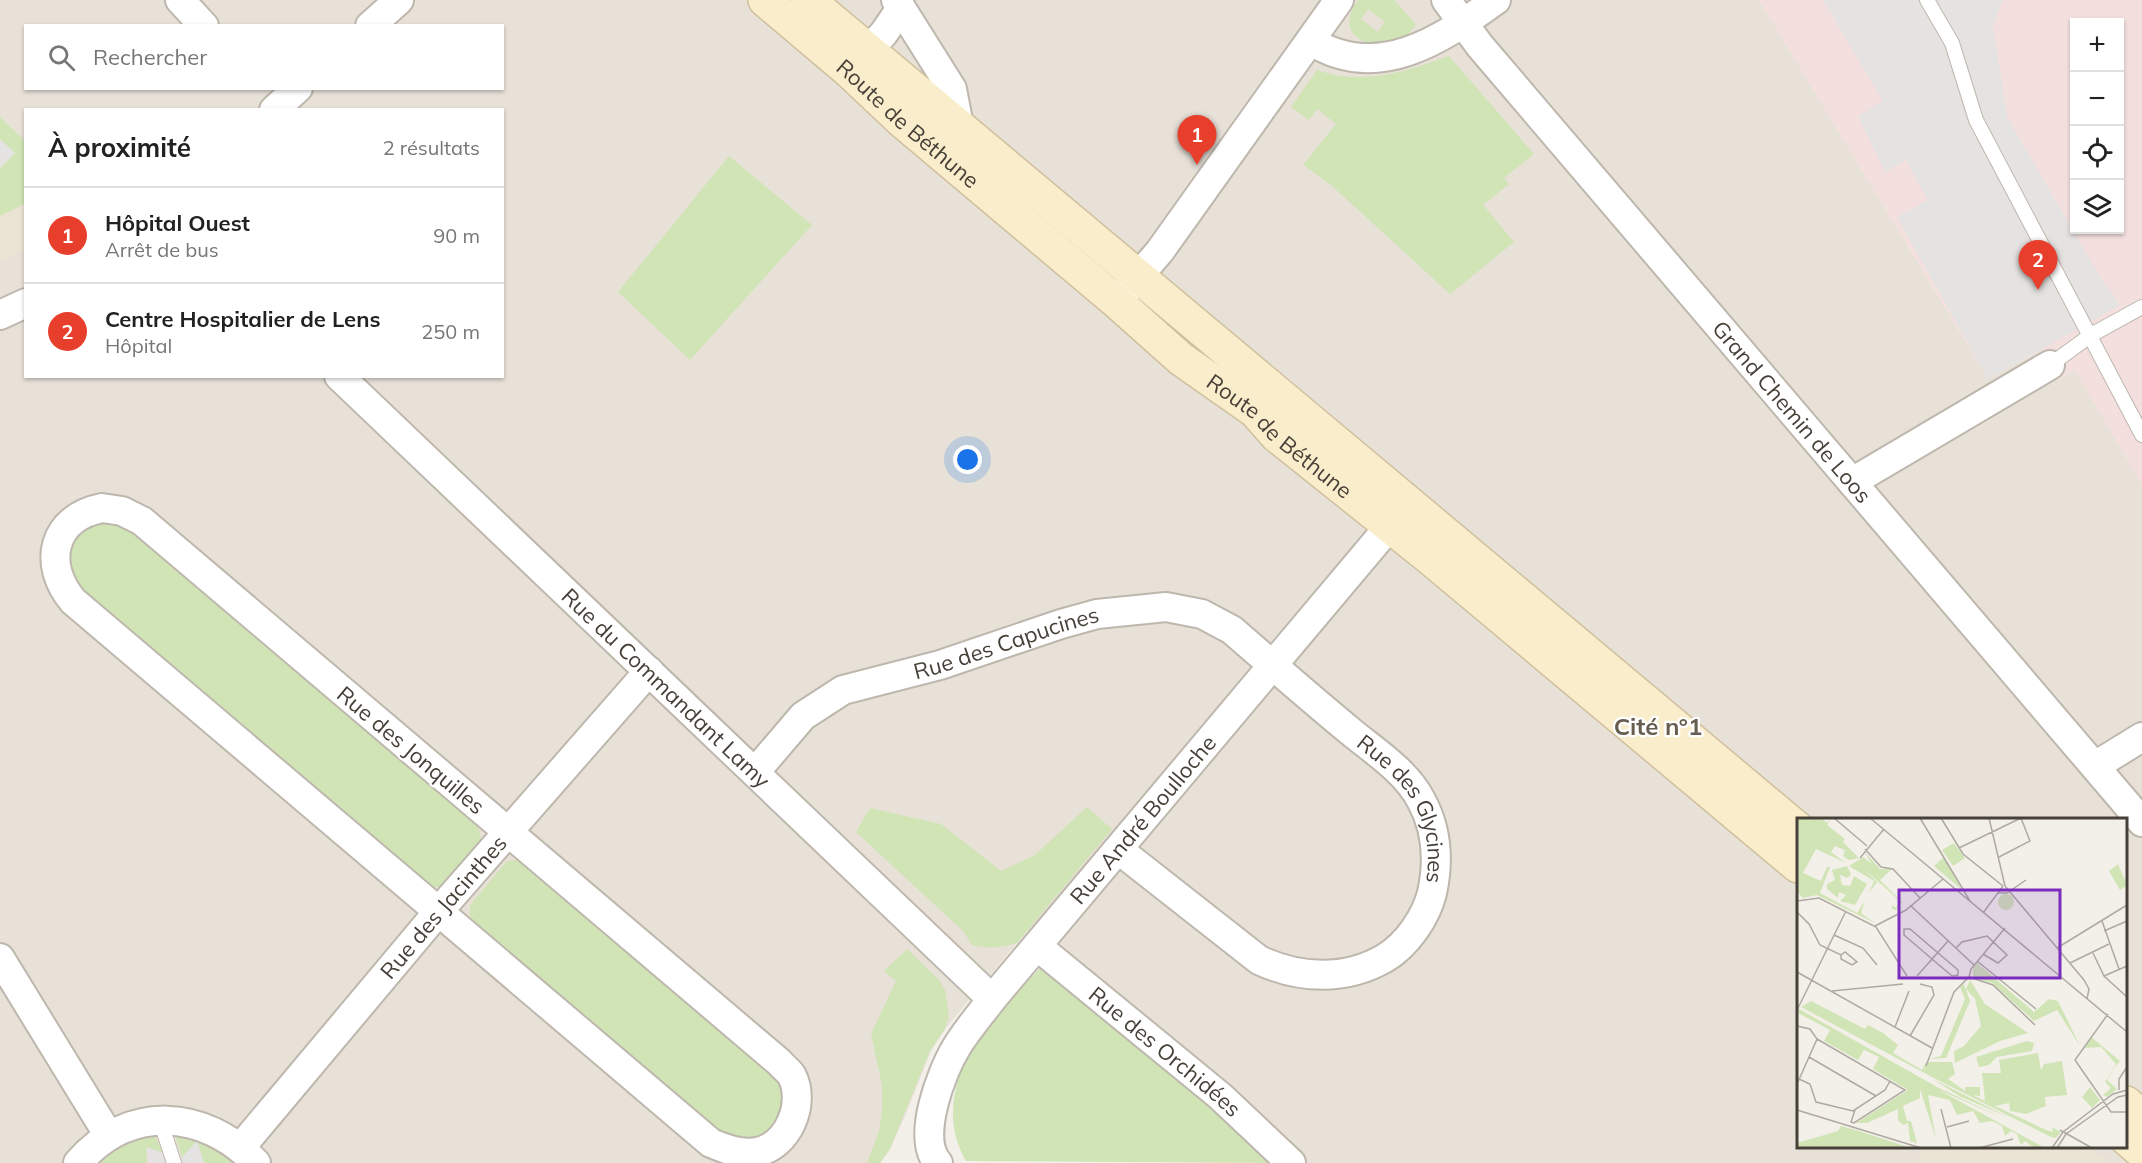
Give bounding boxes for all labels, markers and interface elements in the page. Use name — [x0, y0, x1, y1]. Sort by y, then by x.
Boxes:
map controls — [2070, 18, 2124, 234]
button: + — [2070, 18, 2124, 72]
search box — [24, 24, 504, 90]
icon: search — [45, 41, 78, 74]
text: Rechercher — [93, 43, 207, 71]
street label: Route de Béthune — [831, 53, 985, 194]
button: − — [2070, 72, 2124, 126]
pin: 1 — [1178, 116, 1216, 165]
button: locate — [2070, 126, 2124, 180]
text: À proximité — [48, 131, 191, 164]
text: 2 résultats — [383, 135, 480, 160]
button: layers — [2070, 180, 2124, 234]
text: Hôpital Ouest — [105, 209, 250, 237]
text: 1 — [62, 223, 74, 248]
text: 90 m — [433, 223, 480, 248]
text: Arrêt de bus — [105, 237, 219, 262]
pin: 2 — [2018, 240, 2058, 290]
text: Centre Hospitalier de Lens — [105, 305, 380, 333]
street label: Grand Chemin de Loos — [1706, 315, 1878, 509]
text: 2 — [62, 319, 74, 344]
text: 250 m — [421, 319, 480, 344]
text: Hôpital — [105, 333, 172, 358]
street label: Route de Béthune — [1201, 367, 1358, 505]
your location — [953, 445, 982, 474]
street label: Rue du Commandant Lamy — [556, 582, 776, 794]
street label: Rue des Capucines — [911, 600, 1102, 685]
street label: Rue des Jonquilles — [331, 680, 491, 820]
district label: Cité n°1 — [1614, 711, 1702, 741]
street label: Rue des Glycines — [1352, 728, 1450, 885]
street label: Rue André Boulloche — [1064, 729, 1222, 910]
inset map — [1797, 818, 2127, 1148]
street label: Rue des Jacinthes — [374, 829, 513, 985]
street label: Rue des Orchidées — [1083, 980, 1247, 1123]

